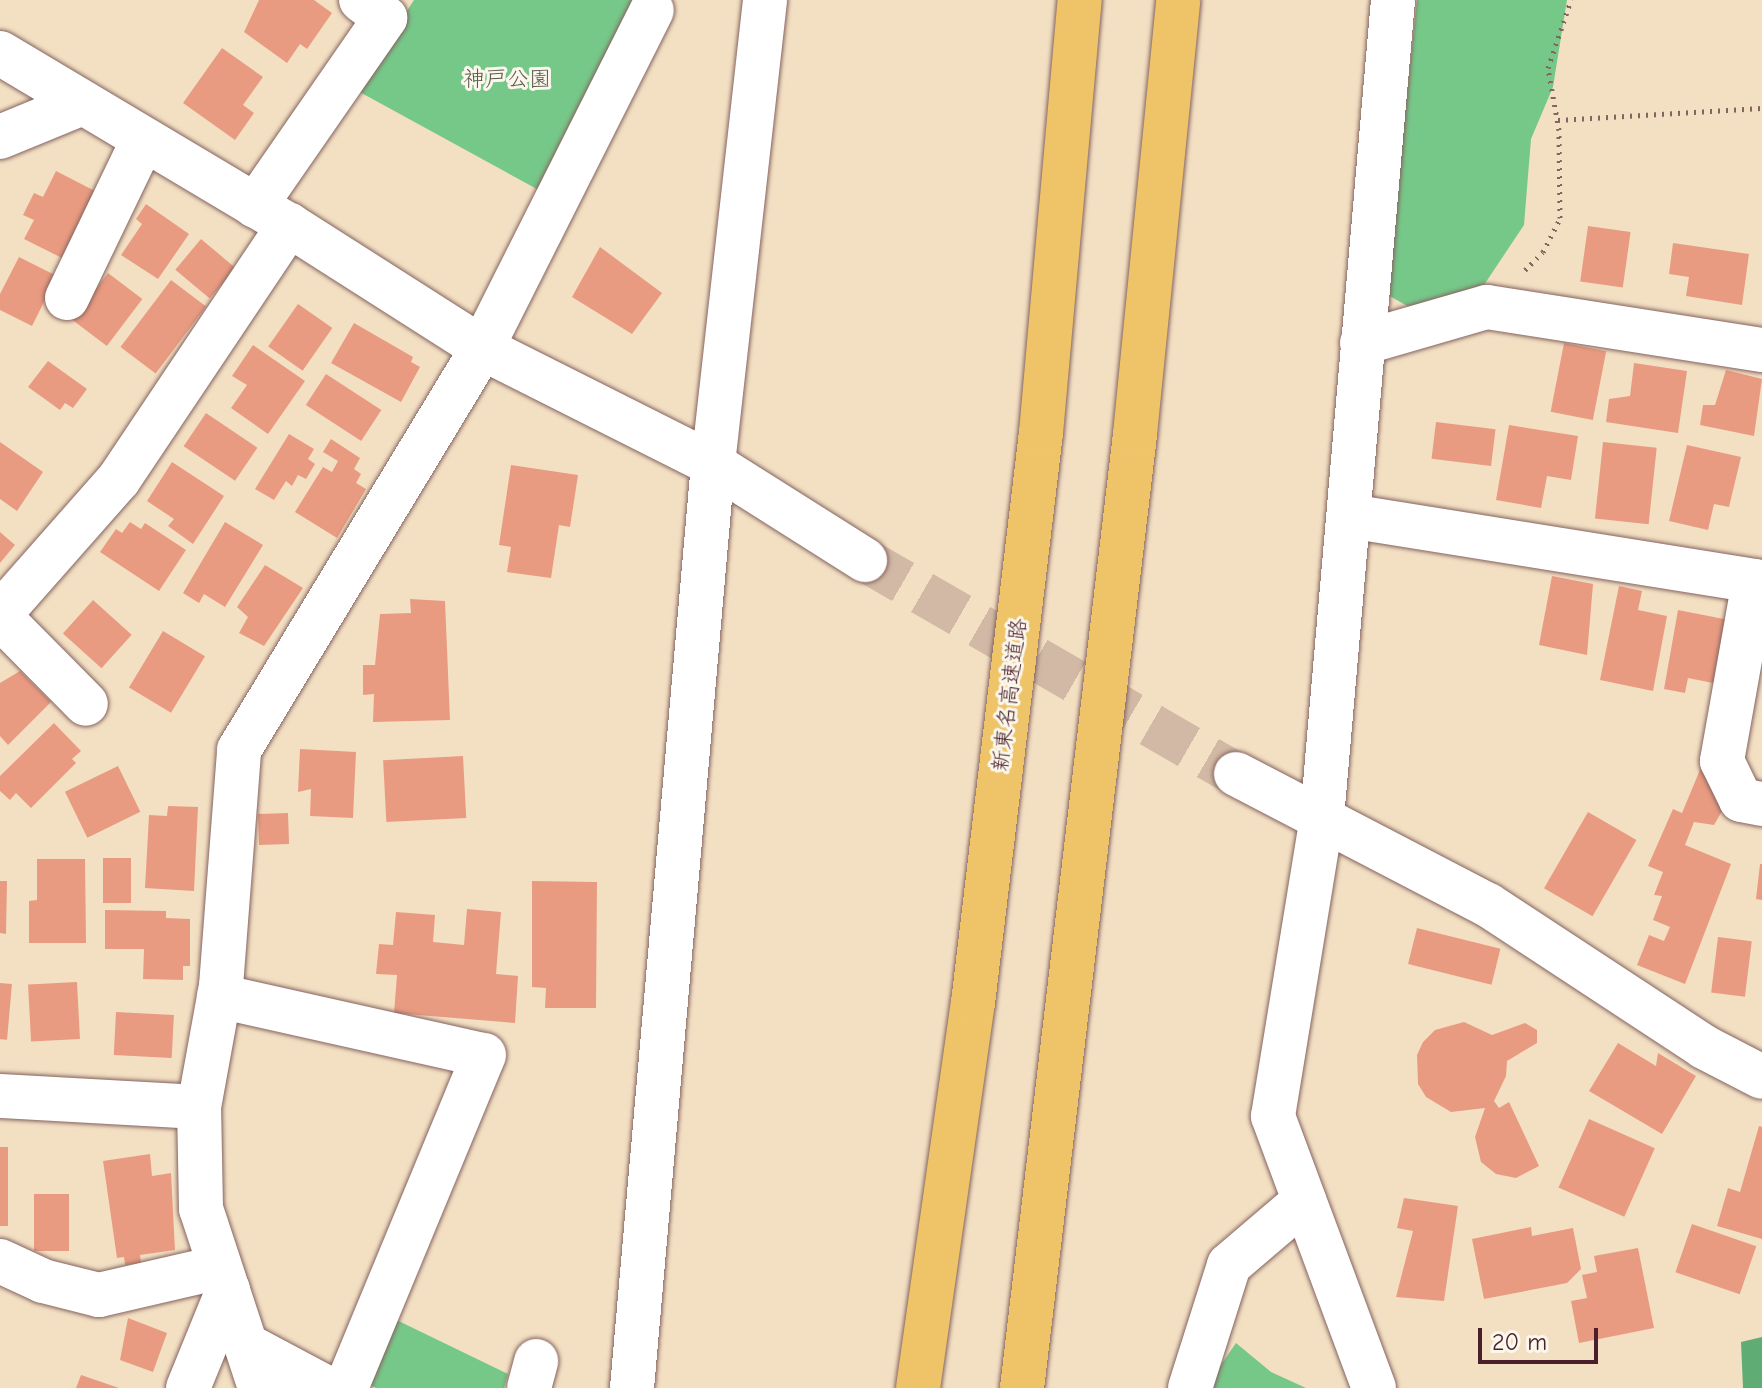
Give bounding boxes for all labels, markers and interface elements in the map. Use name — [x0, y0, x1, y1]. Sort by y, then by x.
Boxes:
park label: 神戸公園 — [463, 67, 551, 93]
street label: 新東名高速道路 — [988, 617, 1032, 773]
scale bar — [1482, 1312, 1602, 1362]
text: 20 m — [1492, 1328, 1547, 1356]

